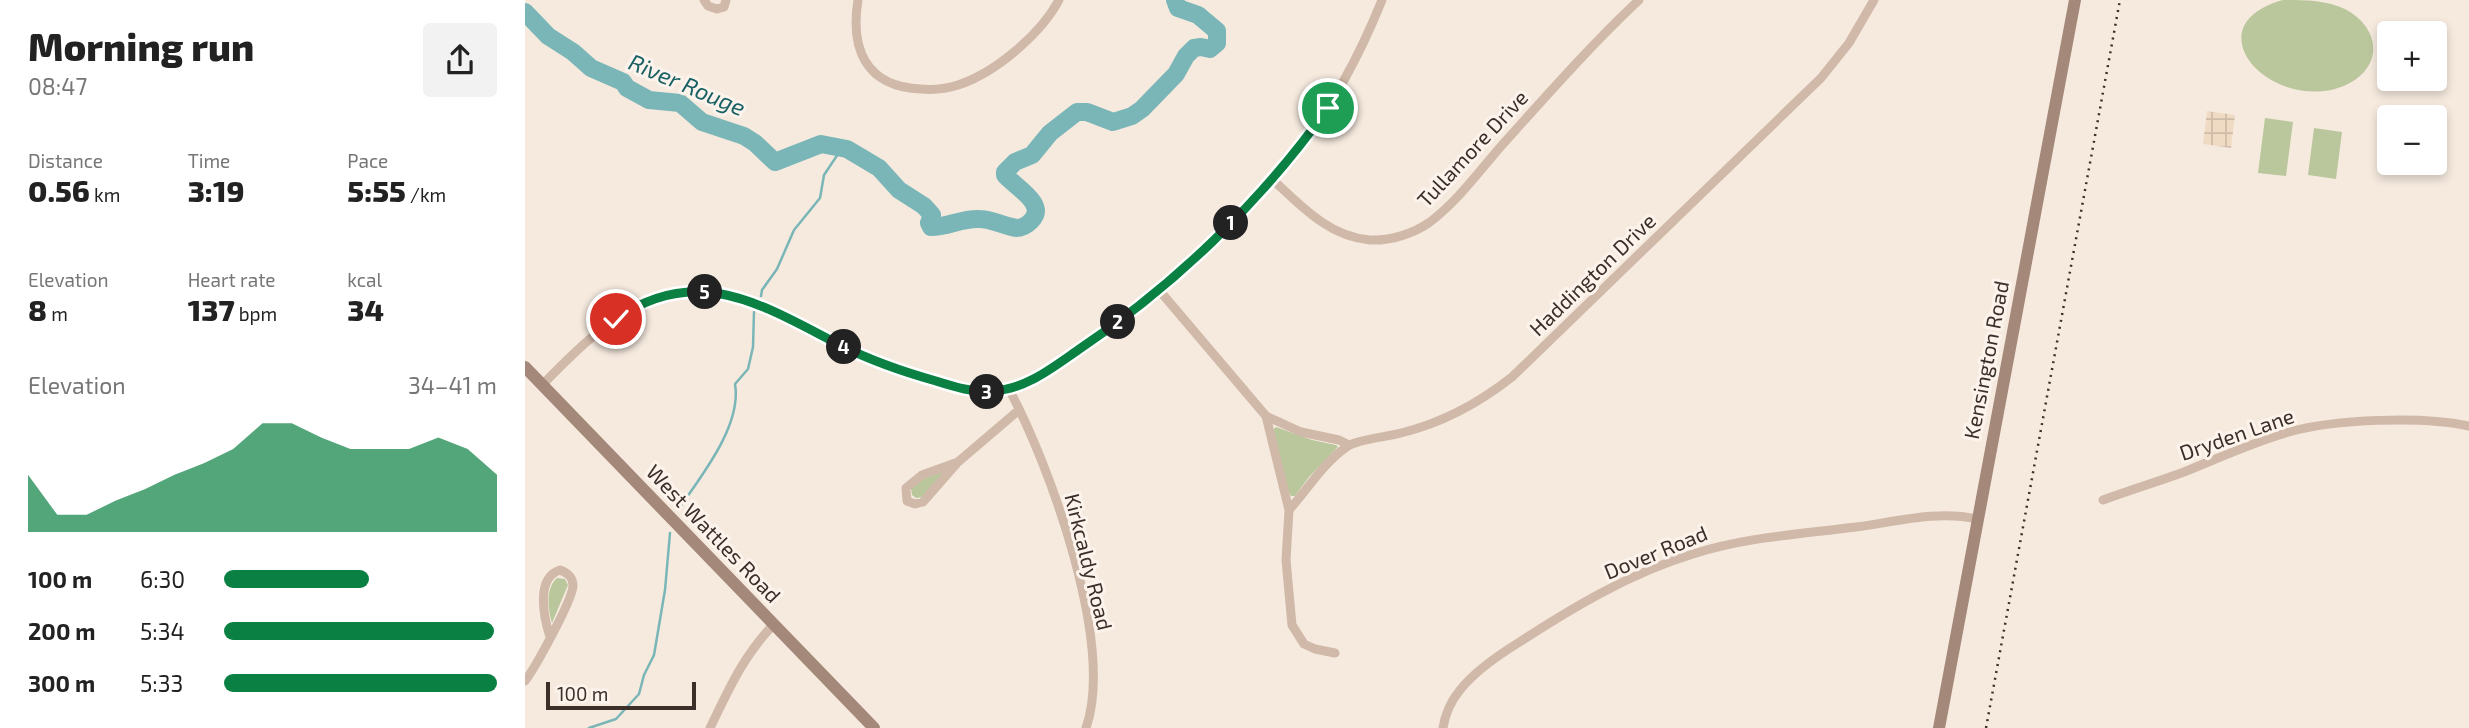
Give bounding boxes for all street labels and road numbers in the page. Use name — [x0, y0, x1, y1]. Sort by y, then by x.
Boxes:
street label: Tullamore Drive — [1411, 84, 1532, 212]
street label: Haddington Drive — [1524, 207, 1660, 340]
street label: Kensington Road — [1958, 279, 2013, 441]
street label: Dryden Lane — [2176, 402, 2297, 465]
street label: West Wattles Road — [642, 459, 786, 607]
street label: Kirkcaldy Road — [1060, 491, 1119, 633]
street label: Dover Road — [1600, 520, 1711, 584]

